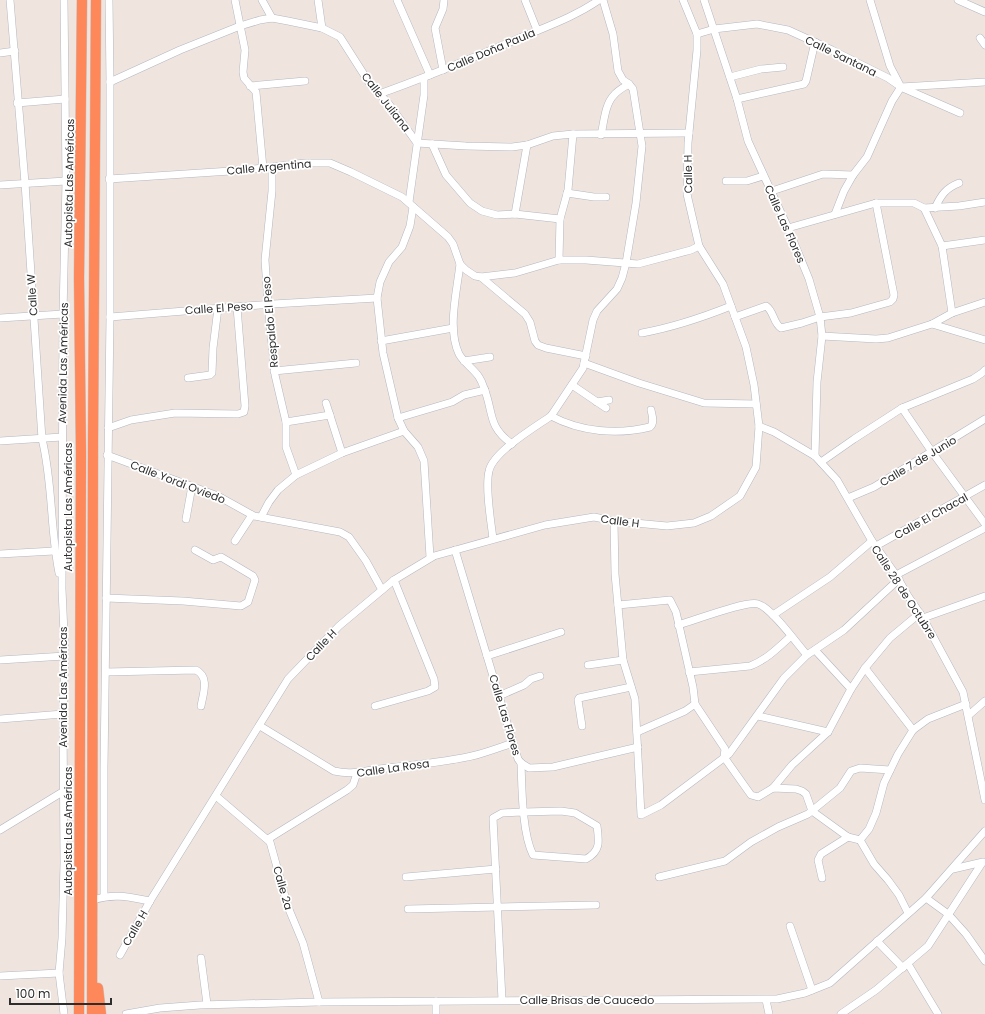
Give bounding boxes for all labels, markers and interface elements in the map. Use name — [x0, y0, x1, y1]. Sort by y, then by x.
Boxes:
street label: Calle Doña Paula — [444, 24, 538, 76]
street label: Calle Santana — [802, 32, 880, 80]
street label: Calle Juliana — [358, 69, 414, 135]
street label: Autopista Las Américas — [60, 118, 78, 248]
street label: Calle Argentina — [226, 155, 312, 179]
street label: Calle H — [680, 155, 696, 193]
street label: Calle Las Flores — [761, 182, 809, 266]
street label: Calle W — [23, 273, 41, 316]
street label: Respaldo El Peso — [258, 276, 282, 368]
street label: Calle El Peso — [184, 298, 254, 318]
street label: Avenida Las Américas — [54, 302, 72, 424]
street label: Calle 7 de Junio — [877, 432, 959, 490]
street label: Autopista Las Américas — [60, 442, 76, 571]
street label: Calle Yordi Oviedo — [128, 457, 228, 507]
street label: Calle El Chacal — [891, 489, 971, 543]
street label: Calle H — [600, 511, 640, 531]
street label: Calle 28 de Octubre — [868, 542, 941, 642]
street label: Avenida Las Américas — [55, 626, 71, 748]
street label: Calle H — [302, 626, 340, 664]
street label: Calle Las Flores — [485, 673, 525, 758]
street label: Calle La Rosa — [356, 755, 430, 781]
street label: Autopista Las Américas — [60, 766, 76, 895]
street label: Calle 2a — [269, 864, 297, 912]
street label: Calle H — [118, 907, 152, 949]
scale bar — [10, 980, 111, 1006]
text: 100 m — [16, 985, 50, 1002]
street label: Calle Brisas de Caucedo — [520, 992, 654, 1008]

